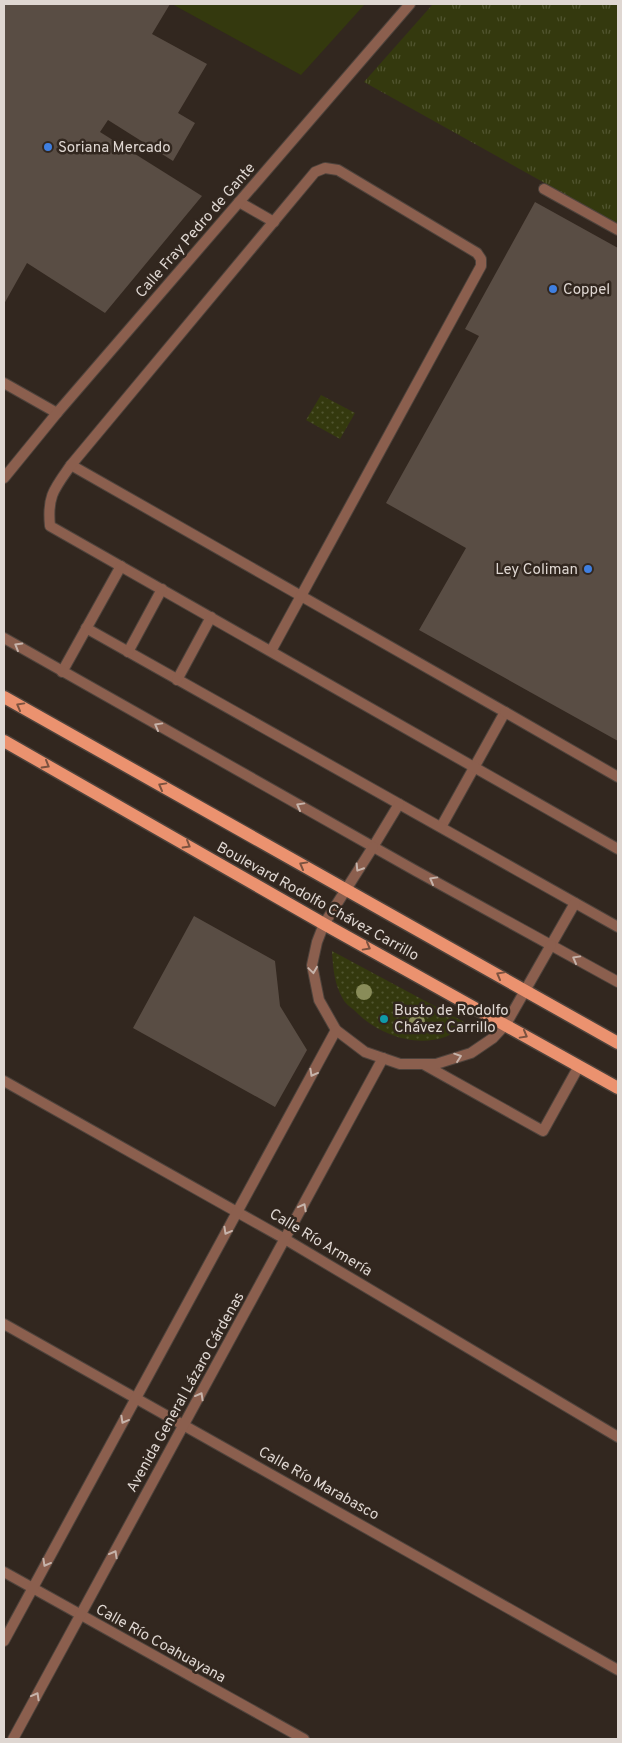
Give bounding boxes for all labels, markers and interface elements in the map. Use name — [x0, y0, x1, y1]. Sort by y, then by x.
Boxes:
place label: Soriana Mercado — [58, 139, 171, 158]
marker: Soriana Mercado — [42, 141, 54, 153]
street label: Calle Fray Pedro de Gante — [132, 159, 260, 303]
place label: Coppel — [563, 281, 610, 300]
marker: Coppel — [547, 283, 559, 295]
place label: Ley Coliman — [495, 561, 578, 580]
marker: Ley Coliman — [582, 563, 594, 575]
one-way arrow — [14, 643, 23, 653]
one-way arrow — [16, 702, 25, 712]
one-way arrow — [155, 722, 164, 732]
one-way arrow — [41, 758, 50, 768]
one-way arrow — [158, 782, 167, 792]
one-way arrow — [296, 802, 305, 812]
one-way arrow — [182, 839, 191, 849]
street label: Boulevard Rodolfo Chávez Carrillo — [213, 839, 422, 966]
one-way arrow — [300, 861, 309, 871]
one-way arrow — [356, 862, 366, 871]
one-way arrow — [430, 877, 439, 887]
one-way arrow — [361, 941, 370, 951]
one-way arrow — [572, 955, 581, 965]
one-way arrow — [308, 966, 318, 975]
one-way arrow — [496, 972, 505, 982]
place label: Busto de Rodolfo Chávez Carrillo — [394, 1002, 509, 1038]
marker: Busto de Rodolfo Chávez Carrillo — [378, 1013, 390, 1025]
one-way arrow — [519, 1029, 528, 1039]
one-way arrow — [453, 1053, 462, 1063]
one-way arrow — [309, 1068, 319, 1077]
one-way arrow — [297, 1203, 307, 1212]
street label: Calle Río Armería — [265, 1205, 375, 1281]
one-way arrow — [223, 1226, 233, 1235]
street label: Avenida General Lázaro Cárdenas — [123, 1289, 249, 1496]
one-way arrow — [194, 1392, 204, 1401]
one-way arrow — [120, 1415, 130, 1424]
street label: Calle Río Marabasco — [255, 1443, 382, 1525]
one-way arrow — [108, 1550, 118, 1559]
one-way arrow — [42, 1557, 52, 1566]
street label: Calle Río Coahuayana — [92, 1601, 229, 1688]
one-way arrow — [30, 1693, 40, 1702]

